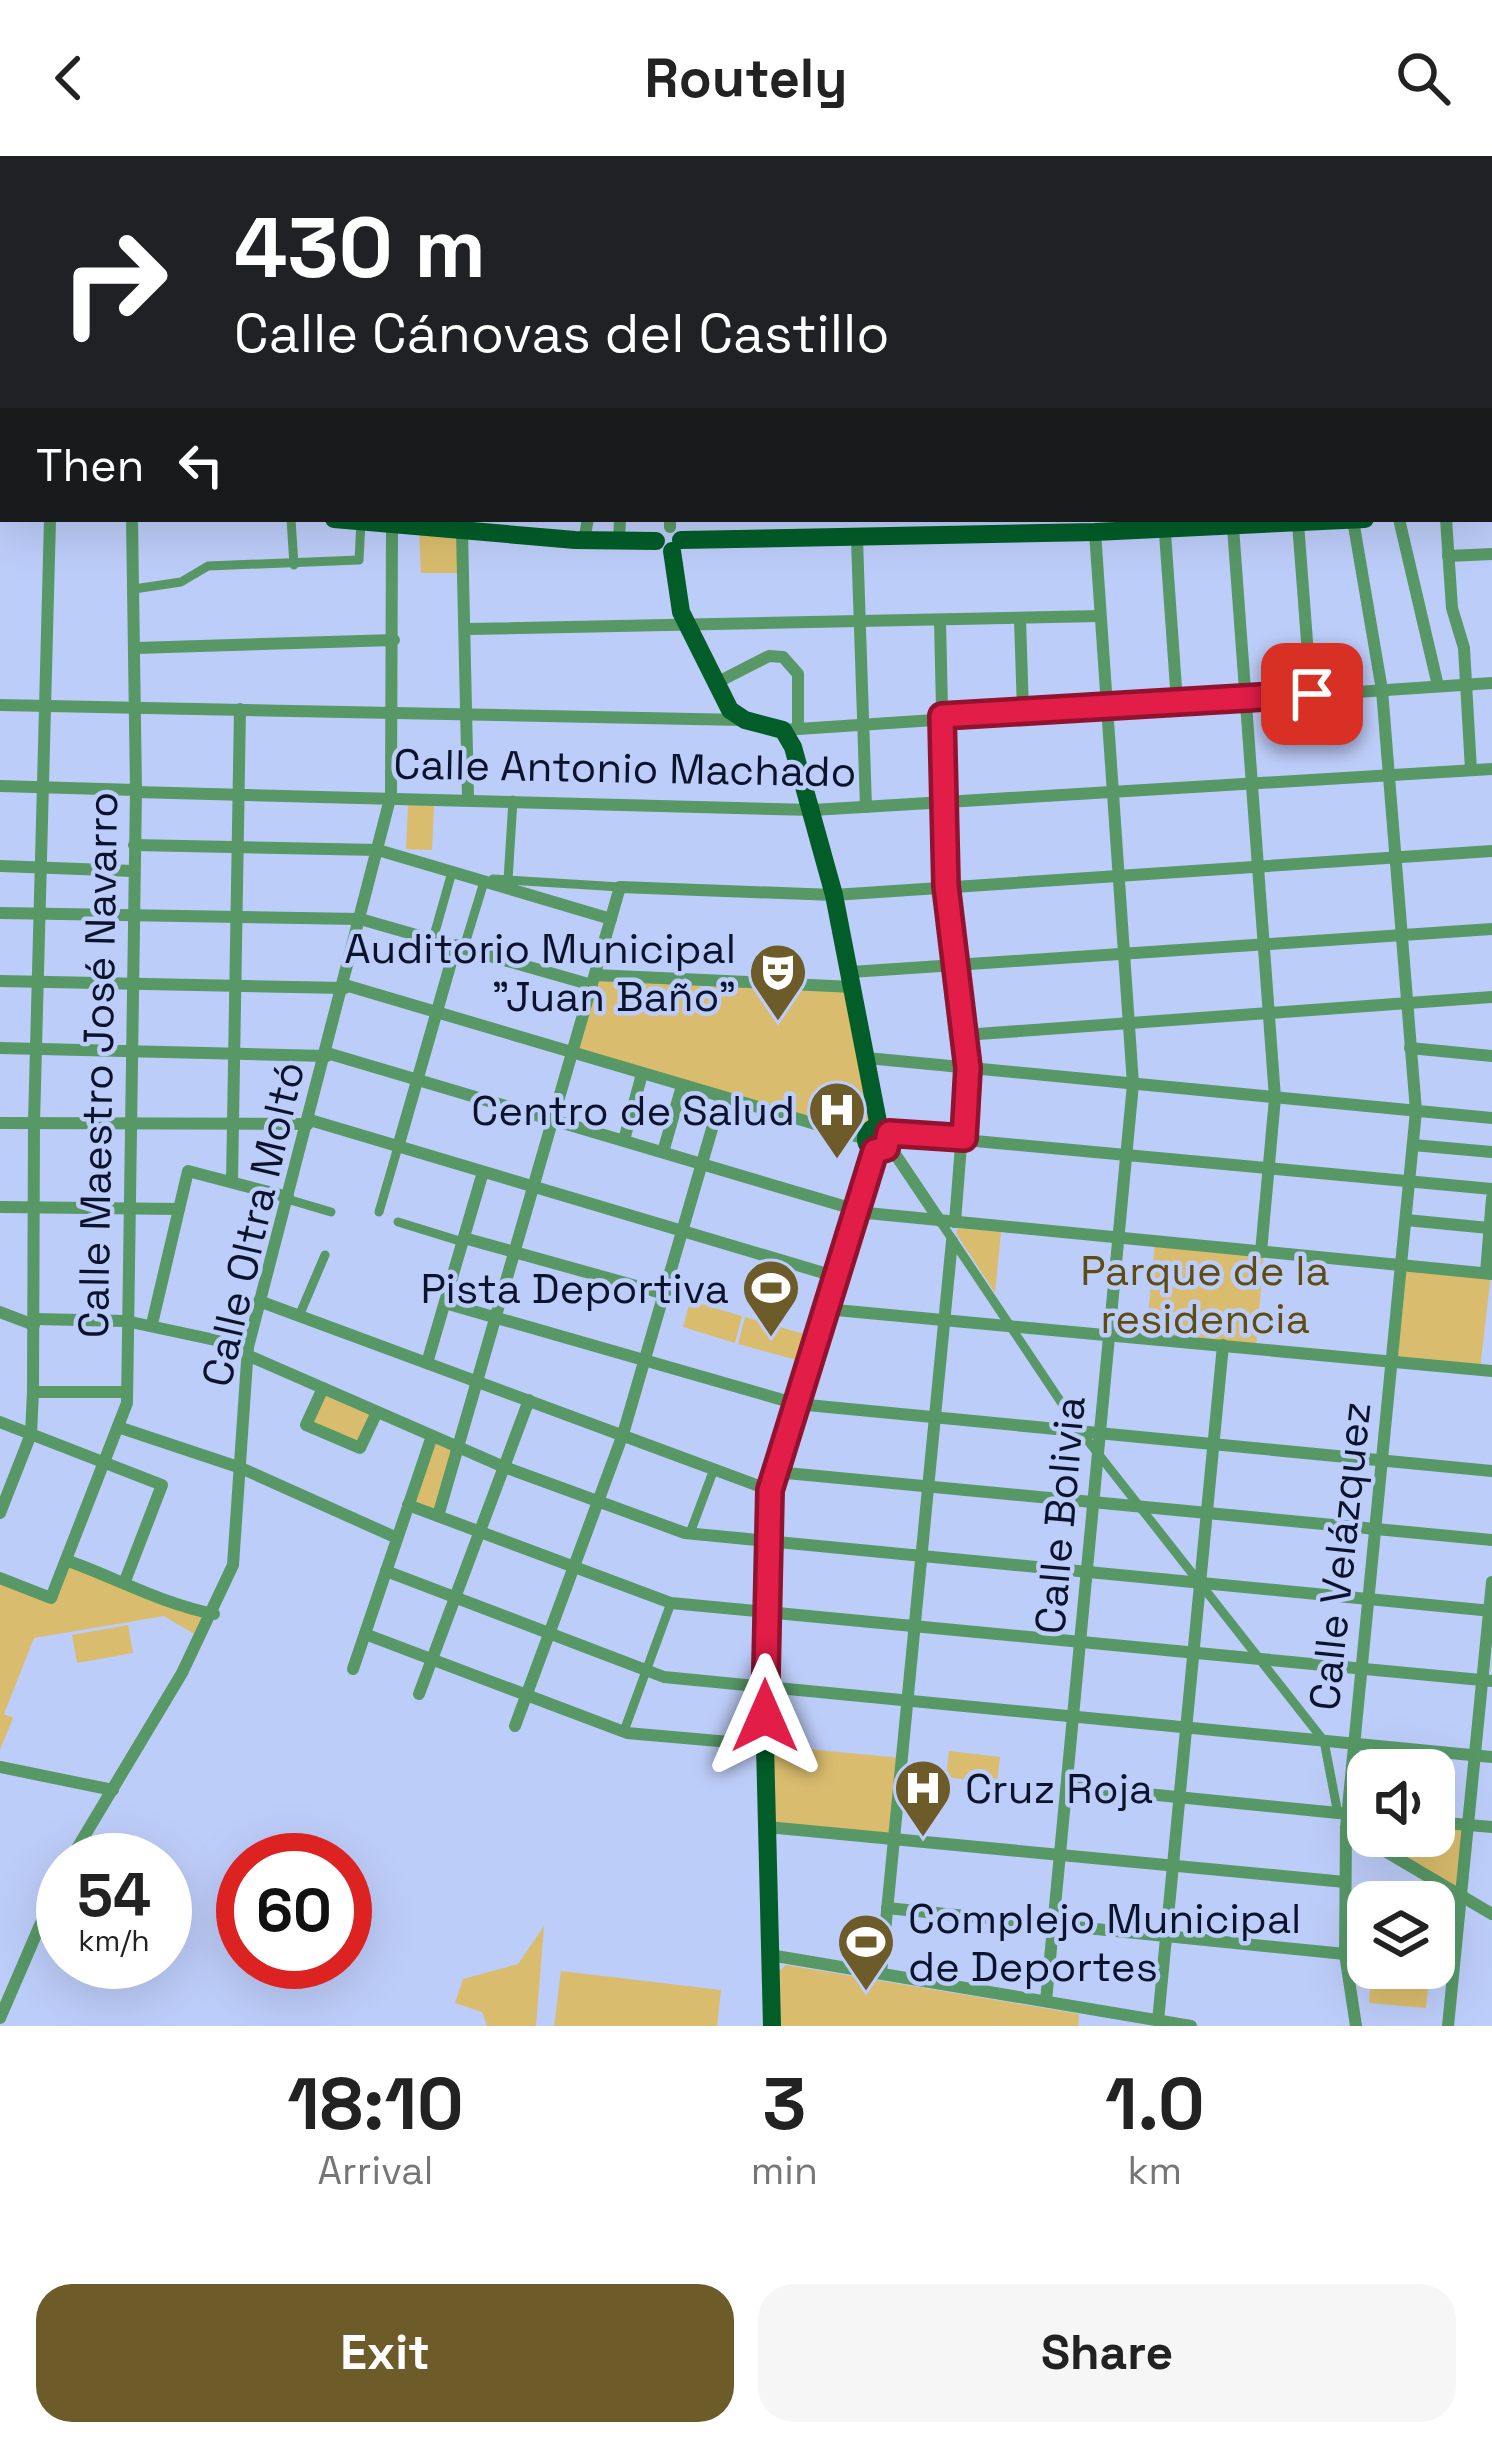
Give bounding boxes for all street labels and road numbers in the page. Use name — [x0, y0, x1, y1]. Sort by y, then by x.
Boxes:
street label: Calle Antonio Machado — [393, 737, 857, 799]
street label: Calle Maestro José Navarro — [67, 791, 129, 1339]
street label: Calle Oltra Moltó — [190, 1056, 316, 1392]
street label: Calle Bolivia — [1023, 1394, 1097, 1636]
street label: Calle Velázquez — [1297, 1399, 1383, 1713]

